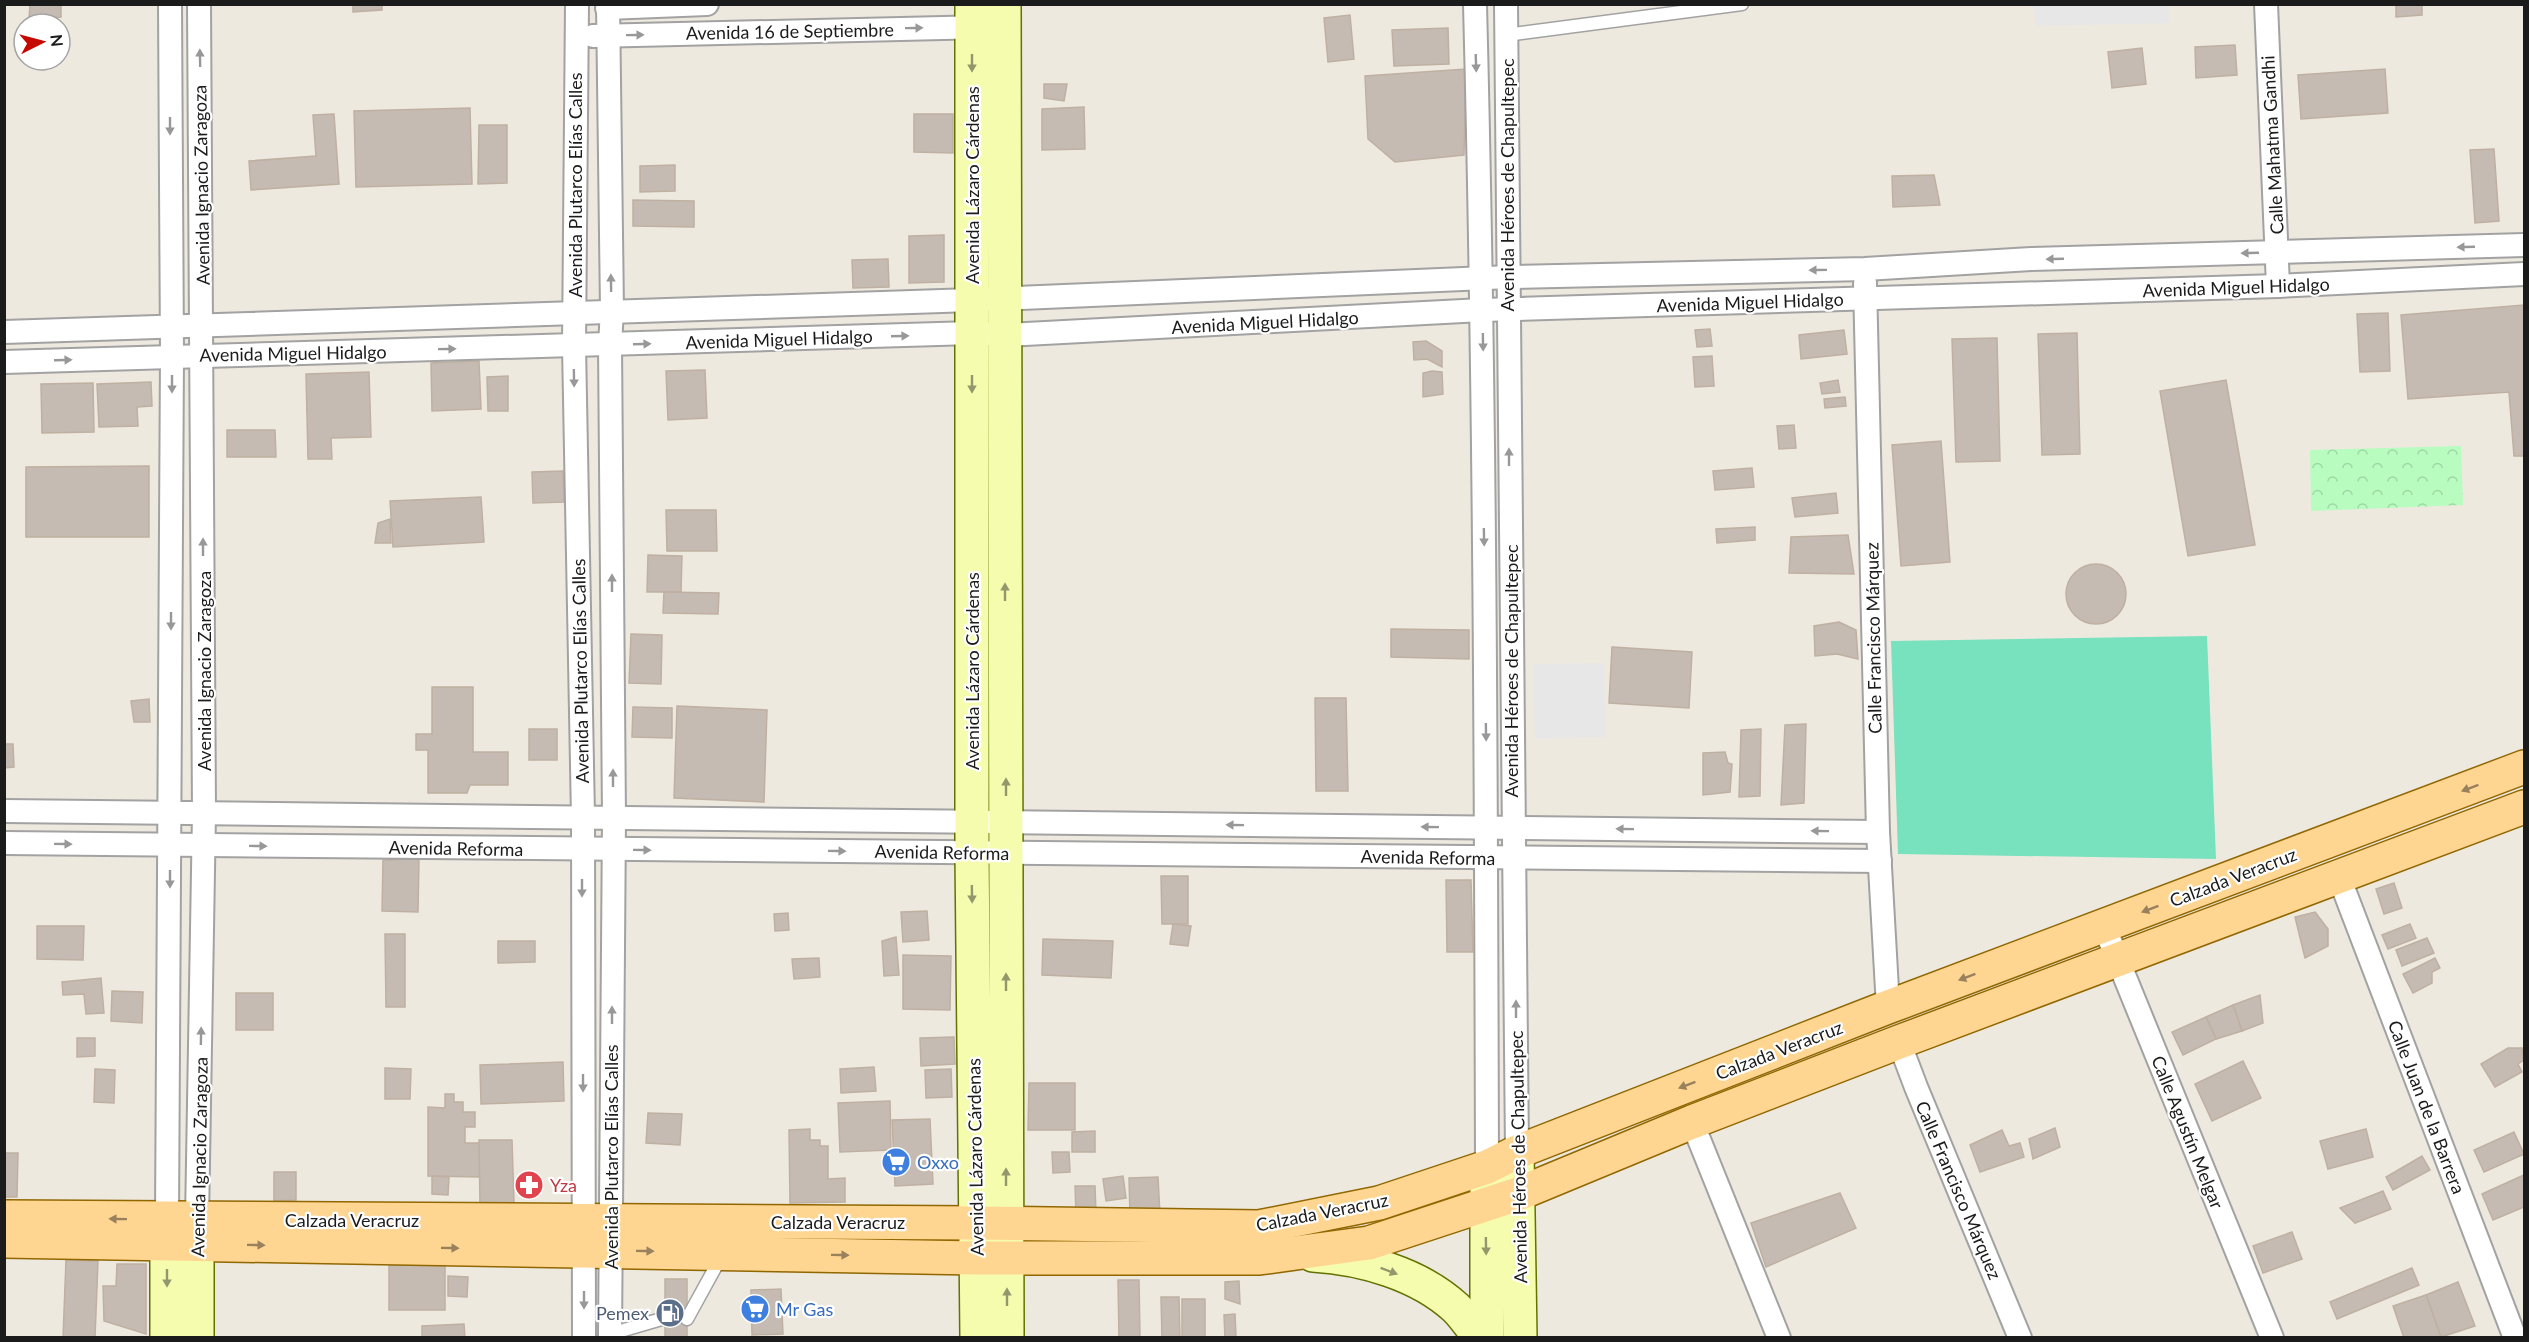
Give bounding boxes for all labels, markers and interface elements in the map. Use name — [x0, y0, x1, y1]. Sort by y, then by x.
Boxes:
north arrow — [12, 12, 72, 72]
street label: Avenida 16 de Septiembre — [686, 18, 894, 44]
one-way arrow — [904, 24, 923, 33]
one-way arrow — [626, 30, 645, 40]
text: N — [47, 33, 68, 48]
one-way arrow — [195, 48, 205, 67]
one-way arrow — [967, 53, 977, 72]
one-way arrow — [1471, 53, 1481, 72]
street label: Calle Mahatma Gandhi — [2256, 55, 2288, 235]
street label: Avenida Héroes de Chapultepec — [1496, 58, 1518, 311]
street label: Avenida Plutarco Elías Calles — [564, 72, 586, 297]
street label: Avenida Ignacio Zaragoza — [188, 85, 214, 285]
street label: Avenida Lázaro Cárdenas — [961, 86, 983, 284]
one-way arrow — [165, 116, 175, 135]
one-way arrow — [2457, 242, 2476, 251]
one-way arrow — [2241, 248, 2260, 258]
one-way arrow — [2046, 254, 2065, 263]
one-way arrow — [1809, 265, 1828, 274]
street label: Avenida Miguel Hidalgo — [2142, 273, 2330, 301]
one-way arrow — [607, 274, 616, 293]
street label: Avenida Miguel Hidalgo — [1656, 288, 1844, 316]
street label: Avenida Miguel Hidalgo — [1171, 306, 1359, 338]
street label: Avenida Miguel Hidalgo — [685, 325, 873, 353]
one-way arrow — [890, 331, 909, 340]
one-way arrow — [1478, 332, 1487, 351]
one-way arrow — [632, 339, 651, 348]
street label: Avenida Miguel Hidalgo — [199, 340, 387, 366]
one-way arrow — [437, 345, 456, 354]
one-way arrow — [53, 355, 72, 364]
one-way arrow — [570, 368, 579, 387]
one-way arrow — [167, 374, 177, 393]
one-way arrow — [967, 374, 977, 393]
one-way arrow — [1504, 448, 1514, 467]
one-way arrow — [1480, 527, 1489, 546]
one-way arrow — [198, 537, 208, 556]
street label: Calle Francisco Márquez — [1860, 542, 1886, 734]
street label: Avenida Héroes de Chapultepec — [1500, 544, 1522, 797]
street label: Avenida Plutarco Elías Calles — [567, 558, 593, 784]
street label: Avenida Ignacio Zaragoza — [193, 571, 215, 771]
street label: Avenida Lázaro Cárdenas — [961, 572, 983, 770]
one-way arrow — [607, 574, 617, 593]
one-way arrow — [1000, 582, 1010, 601]
one-way arrow — [166, 611, 176, 630]
one-way arrow — [1481, 722, 1491, 741]
one-way arrow — [608, 769, 618, 788]
one-way arrow — [1001, 777, 1011, 796]
one-way arrow — [2461, 784, 2479, 793]
one-way arrow — [1225, 820, 1244, 830]
one-way arrow — [1420, 822, 1439, 832]
one-way arrow — [1615, 824, 1634, 834]
one-way arrow — [1810, 826, 1829, 836]
street label: Avenida Reforma — [388, 836, 524, 860]
one-way arrow — [53, 839, 72, 849]
street label: Avenida Reforma — [874, 840, 1010, 864]
one-way arrow — [248, 841, 267, 851]
street label: Calzada Veracruz — [2166, 843, 2300, 911]
one-way arrow — [632, 845, 651, 854]
street label: Avenida Reforma — [1360, 845, 1496, 869]
one-way arrow — [827, 847, 846, 856]
one-way arrow — [165, 869, 175, 888]
one-way arrow — [577, 878, 587, 897]
one-way arrow — [967, 884, 977, 903]
one-way arrow — [2140, 904, 2158, 914]
one-way arrow — [1001, 972, 1011, 991]
one-way arrow — [1958, 973, 1976, 983]
one-way arrow — [1511, 1000, 1521, 1019]
one-way arrow — [607, 1006, 617, 1025]
street label: Calzada Veracruz — [1712, 1016, 1846, 1084]
street label: Calle Juan de la Barrera — [2384, 1017, 2470, 1197]
one-way arrow — [196, 1026, 205, 1045]
street label: Avenida Héroes de Chapultepec — [1505, 1030, 1531, 1284]
street label: Avenida Plutarco Elías Calles — [600, 1044, 622, 1269]
street label: Calle Agustín Melgar — [2147, 1052, 2229, 1212]
street label: Avenida Ignacio Zaragoza — [186, 1057, 212, 1257]
street label: Avenida Lázaro Cárdenas — [962, 1058, 988, 1256]
one-way arrow — [578, 1073, 588, 1092]
one-way arrow — [1678, 1081, 1696, 1091]
street label: Calle Francisco Márquez — [1911, 1097, 2007, 1283]
supermarket icon: Oxxo — [880, 1146, 912, 1178]
place label: Oxxo — [917, 1151, 959, 1173]
one-way arrow — [1001, 1167, 1011, 1186]
pharmacy icon: Yza — [513, 1169, 545, 1201]
place label: Yza — [550, 1174, 577, 1196]
street label: Calzada Veracruz — [1254, 1188, 1390, 1236]
street label: Calzada Veracruz — [285, 1209, 419, 1231]
street label: Calzada Veracruz — [771, 1211, 905, 1233]
one-way arrow — [108, 1214, 127, 1224]
one-way arrow — [1481, 1237, 1491, 1256]
one-way arrow — [246, 1240, 265, 1249]
one-way arrow — [441, 1243, 460, 1253]
one-way arrow — [636, 1246, 655, 1256]
one-way arrow — [831, 1250, 850, 1260]
one-way arrow — [1380, 1267, 1398, 1276]
one-way arrow — [162, 1269, 172, 1288]
one-way arrow — [1002, 1287, 1012, 1306]
one-way arrow — [579, 1290, 589, 1309]
supermarket icon: Mr Gas — [739, 1293, 771, 1325]
fuel station icon: Pemex — [654, 1297, 686, 1329]
place label: Mr Gas — [776, 1298, 833, 1320]
place label: Pemex — [596, 1302, 649, 1324]

